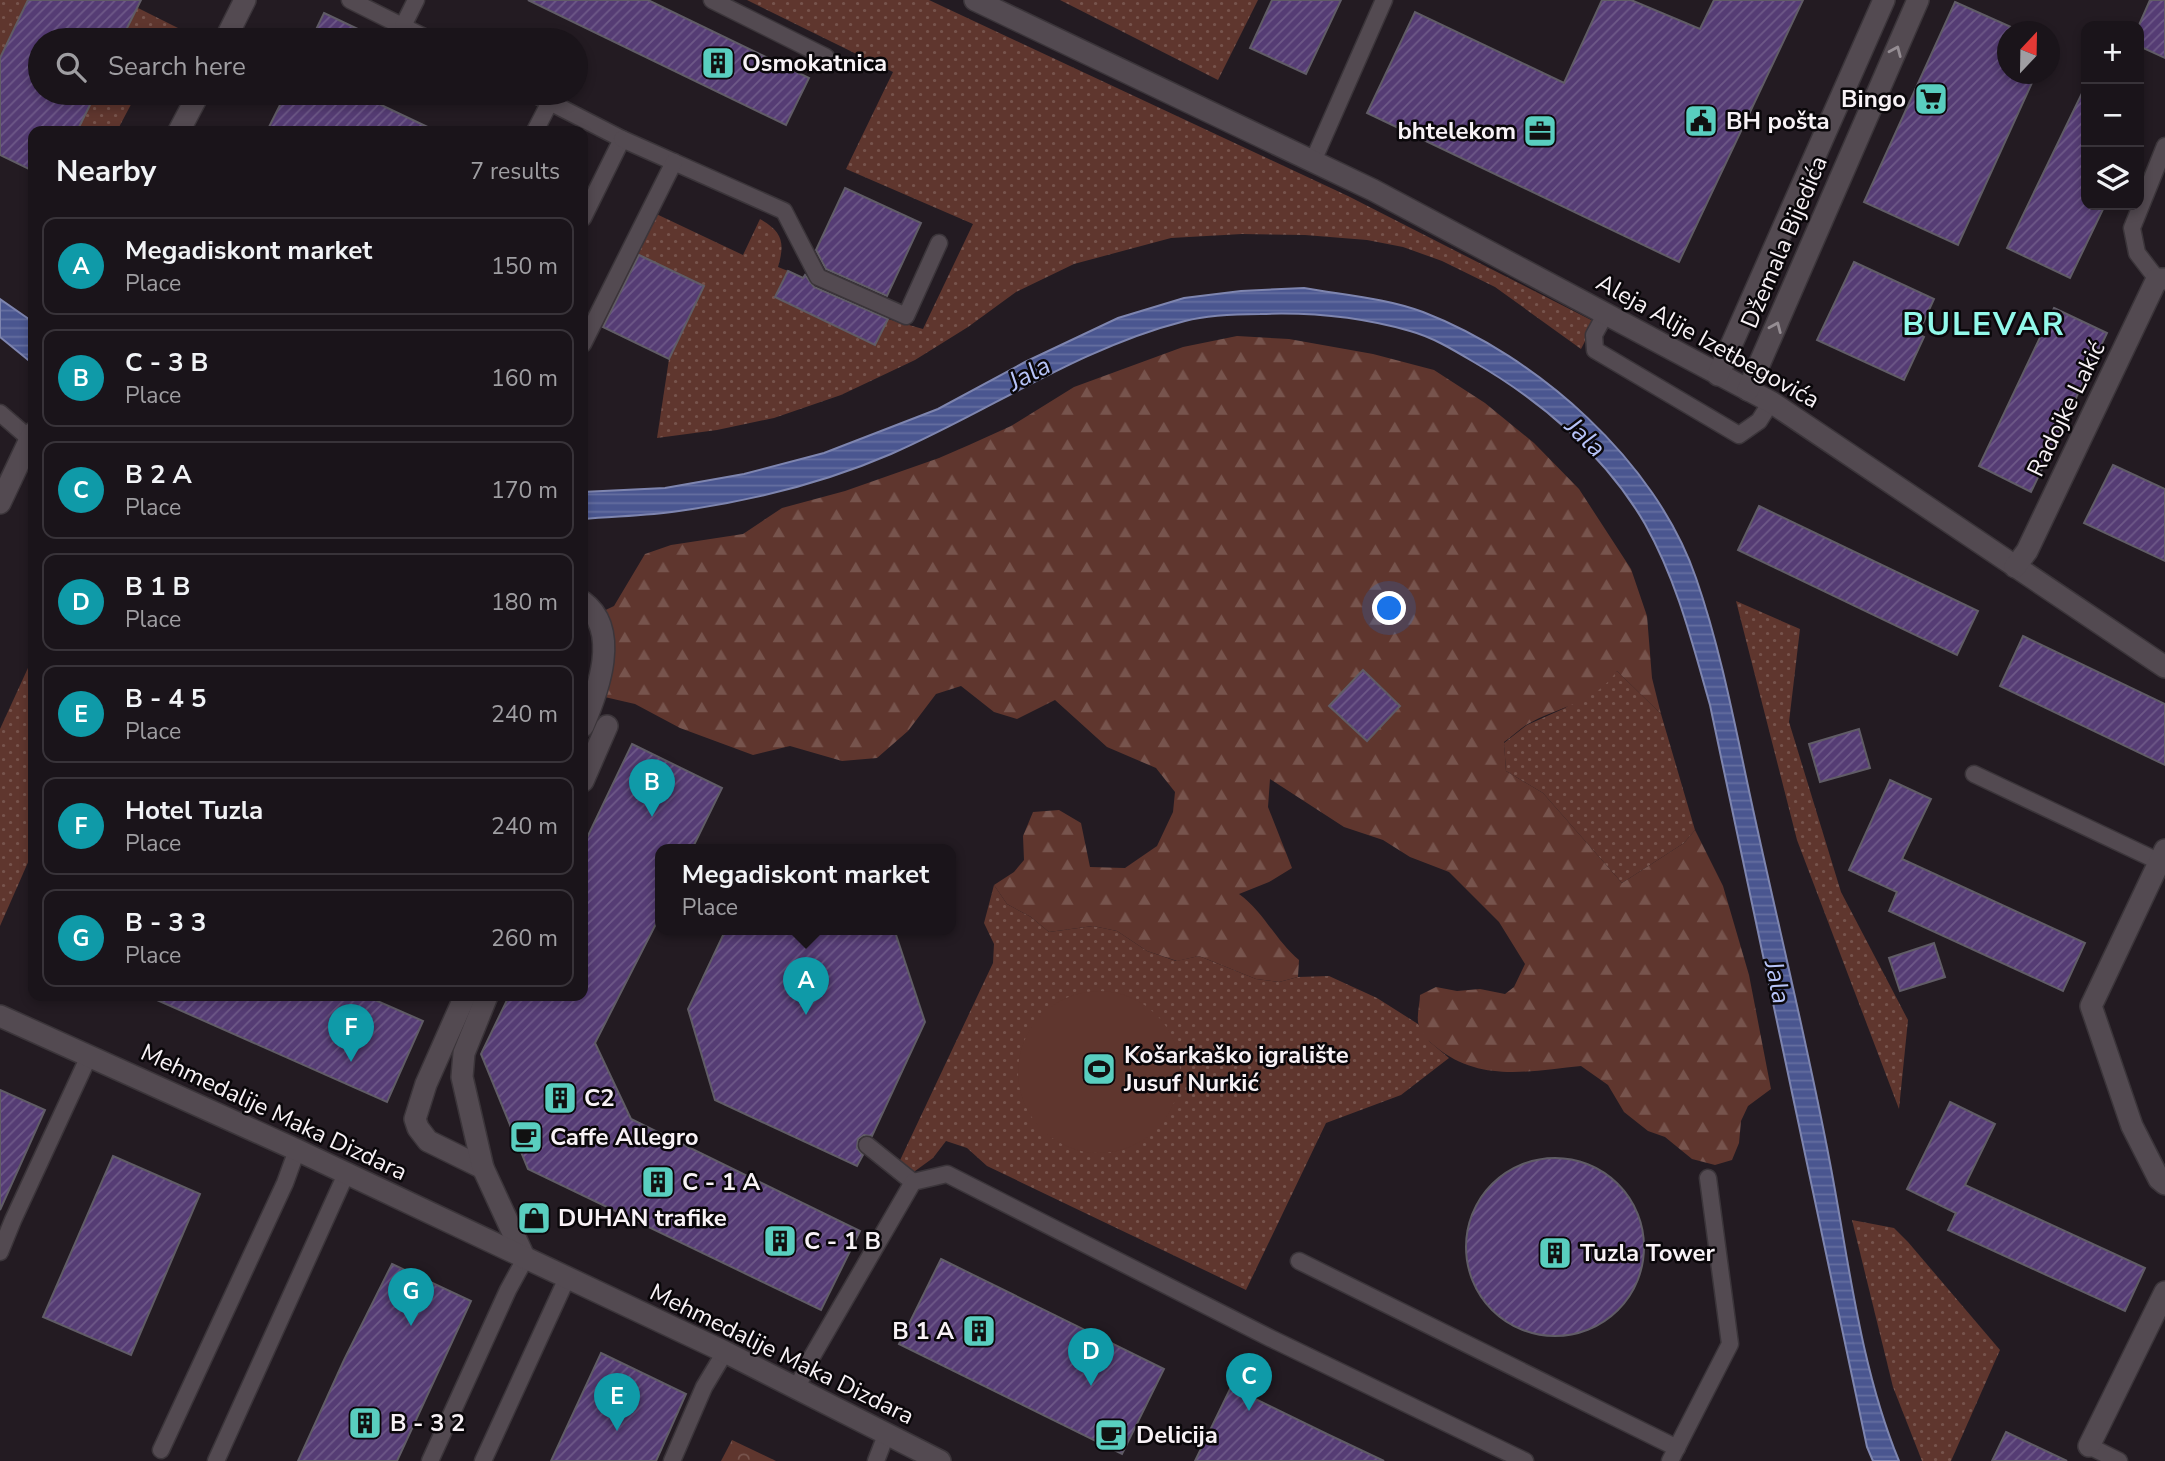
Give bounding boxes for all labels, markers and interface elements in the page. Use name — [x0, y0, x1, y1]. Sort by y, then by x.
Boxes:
north arrow — [1997, 21, 2060, 84]
map controls — [2081, 21, 2144, 210]
button: + — [2081, 21, 2144, 84]
search box — [28, 28, 588, 105]
building icon: Osmokatnica — [699, 44, 737, 82]
one-way arrow — [1887, 46, 1901, 58]
place label: Osmokatnica — [742, 47, 887, 79]
icon: search — [52, 48, 90, 86]
text: Search here — [108, 49, 246, 84]
supermarket icon: Bingo — [1912, 80, 1950, 118]
place label: Bingo — [1841, 83, 1906, 115]
button: − — [2081, 84, 2144, 147]
public building icon: BH pošta — [1682, 102, 1720, 140]
place label: BH pošta — [1726, 105, 1830, 137]
office icon: bhtelekom — [1521, 112, 1559, 150]
place label: bhtelekom — [1397, 115, 1516, 147]
button: layers — [2081, 147, 2144, 210]
text: Nearby — [56, 151, 156, 192]
street label: Džemala Bijedića — [1733, 151, 1835, 333]
text: 7 results — [470, 156, 560, 187]
text: Megadiskont market — [125, 233, 372, 268]
text: A — [72, 251, 90, 282]
text: 150 m — [491, 251, 558, 282]
street label: Aleja Alije Izetbegovića — [1591, 266, 1825, 416]
text: Place — [125, 268, 181, 299]
district label: BULEVAR — [1902, 303, 2066, 346]
one-way arrow — [1768, 322, 1782, 335]
street label: Radojke Lakić — [2019, 336, 2113, 482]
text: C - 3 B — [125, 345, 209, 380]
water label: Jala — [1000, 348, 1057, 400]
text: B — [73, 363, 89, 394]
text: 160 m — [491, 363, 558, 394]
text: Place — [125, 380, 181, 411]
water label: Jala — [1556, 408, 1614, 465]
text: B 2 A — [125, 457, 192, 492]
text: C — [73, 475, 89, 506]
text: 170 m — [491, 475, 558, 506]
text: Place — [125, 492, 181, 523]
text: B 1 B — [125, 569, 190, 604]
text: D — [72, 587, 90, 618]
text: 180 m — [491, 587, 558, 618]
your location — [1372, 591, 1406, 625]
text: Place — [125, 604, 181, 635]
text: B - 4 5 — [125, 681, 206, 716]
text: E — [74, 699, 88, 730]
text: 240 m — [491, 699, 558, 730]
text: Place — [125, 716, 181, 747]
pin: B — [629, 759, 675, 817]
text: Hotel Tuzla — [125, 793, 263, 828]
text: F — [75, 811, 87, 842]
text: 240 m — [491, 811, 558, 842]
text: Place — [125, 828, 181, 859]
popup — [655, 844, 956, 935]
text: Megadiskont market — [682, 857, 929, 892]
text: Place — [682, 892, 738, 923]
text: B - 3 3 — [125, 905, 206, 940]
text: G — [73, 923, 89, 954]
text: 260 m — [491, 923, 558, 954]
text: Place — [125, 940, 181, 971]
water label: Jala — [1755, 955, 1799, 1007]
pin: A — [783, 957, 829, 1015]
pin: F — [328, 1004, 374, 1062]
street label: Mehmedalije Maka Dizdara — [136, 1036, 412, 1188]
place label: Košarkaško igralište Jusuf Nurkić — [1123, 1039, 1349, 1099]
sports icon: Košarkaško igralište Jusuf Nurkić — [1080, 1050, 1118, 1088]
building icon: C2 — [541, 1079, 579, 1117]
place label: C2 — [584, 1082, 615, 1114]
cafe icon: Caffe Allegro — [507, 1118, 545, 1156]
place label: Caffe Allegro — [550, 1121, 699, 1153]
building icon: C - 1 A — [639, 1163, 677, 1201]
place label: C - 1 A — [682, 1166, 761, 1198]
shop icon: DUHAN trafike — [515, 1199, 553, 1237]
place label: DUHAN trafike — [558, 1202, 727, 1234]
building icon: C - 1 B — [761, 1222, 799, 1260]
place label: C - 1 B — [804, 1225, 881, 1257]
building icon: Tuzla Tower — [1536, 1234, 1574, 1272]
place label: Tuzla Tower — [1580, 1237, 1715, 1269]
pin: G — [388, 1268, 434, 1326]
street label: Mehmedalije Maka Dizdara — [644, 1276, 920, 1432]
building icon: B 1 A — [960, 1312, 998, 1350]
place label: B 1 A — [892, 1315, 954, 1347]
pin: D — [1068, 1328, 1114, 1386]
pin: C — [1226, 1353, 1272, 1411]
pin: E — [594, 1373, 640, 1431]
building icon: B - 3 2 — [346, 1404, 384, 1442]
place label: B - 3 2 — [390, 1407, 465, 1439]
cafe icon: Delicija — [1092, 1416, 1130, 1454]
place label: Delicija — [1136, 1419, 1218, 1451]

